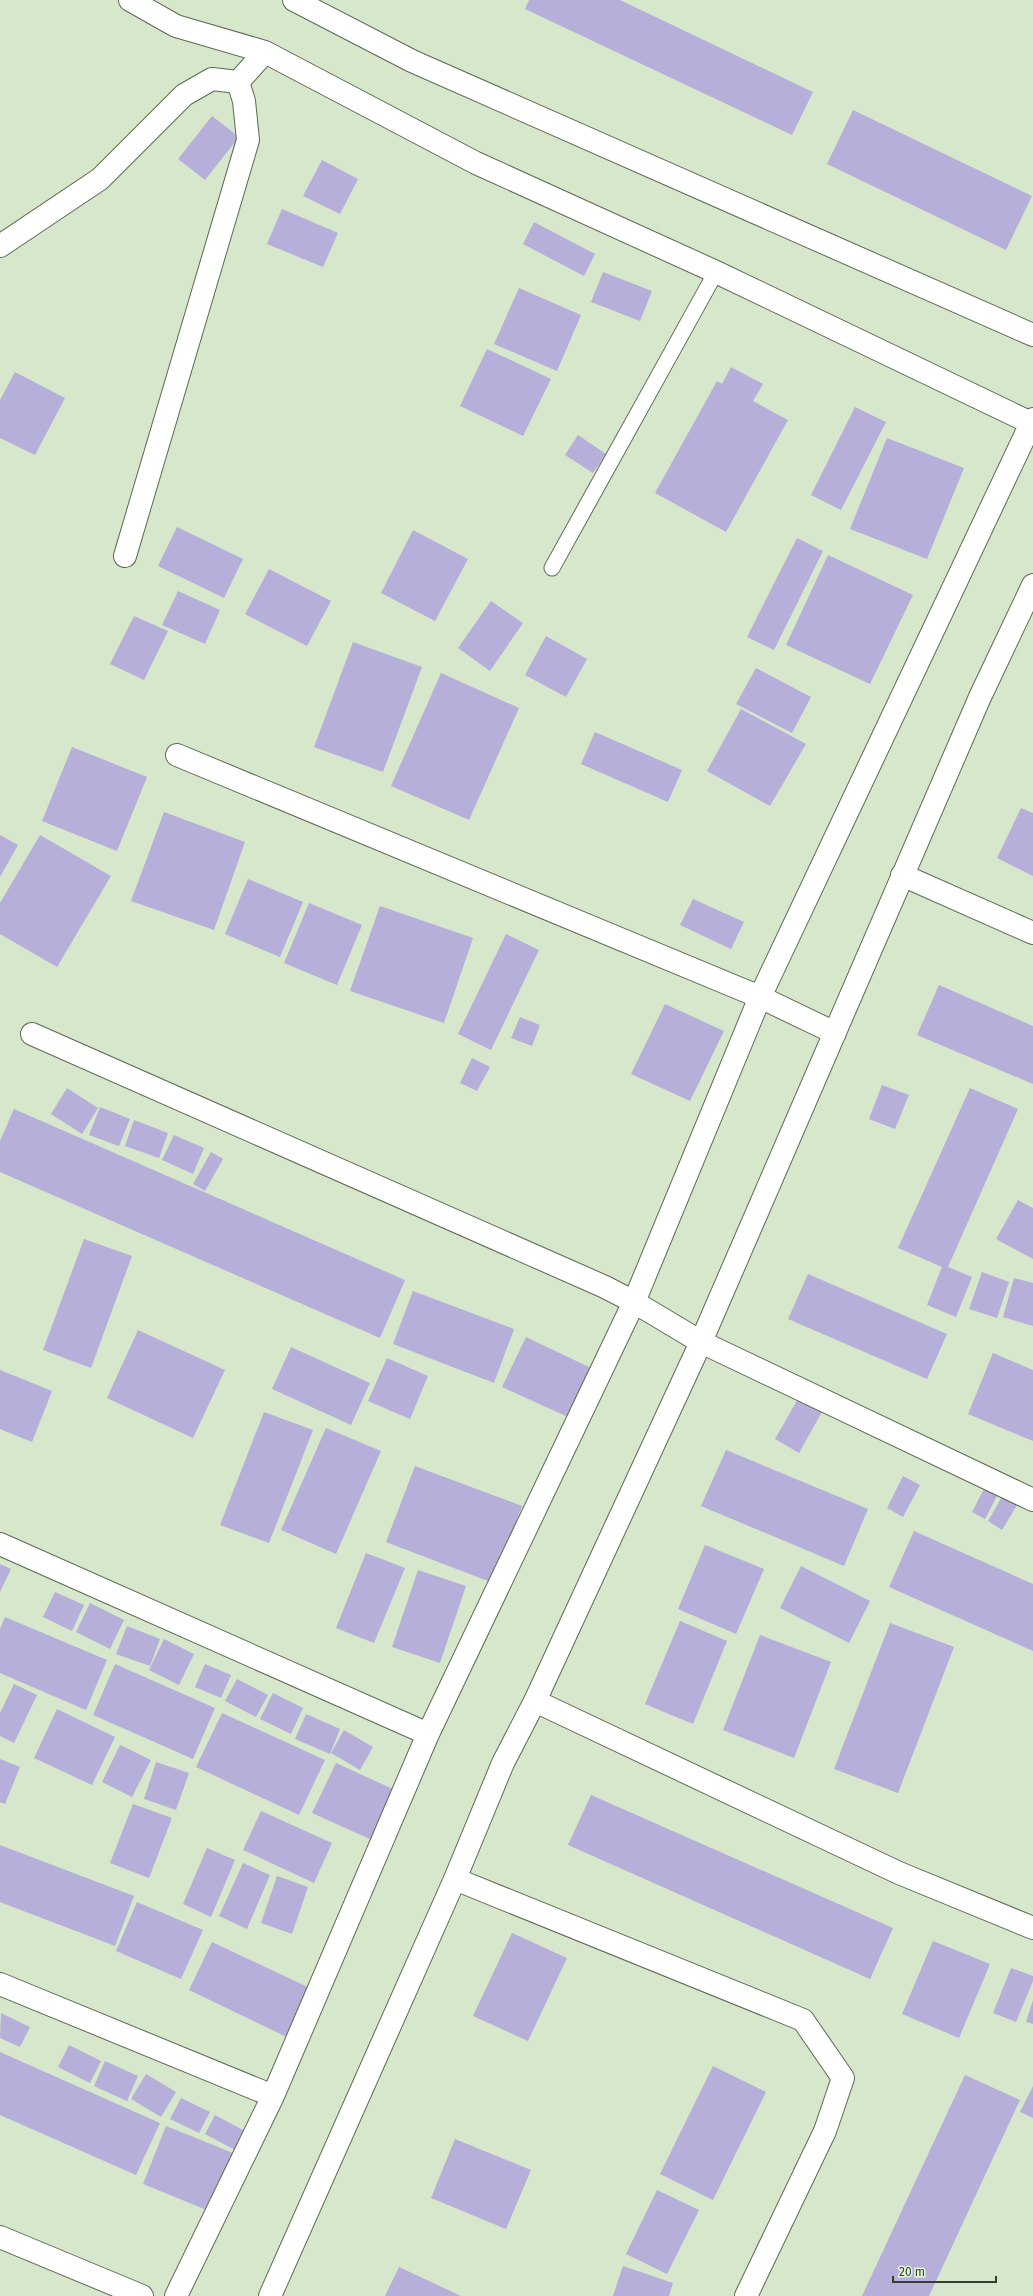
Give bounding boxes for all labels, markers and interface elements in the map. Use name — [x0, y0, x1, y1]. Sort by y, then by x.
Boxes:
scale bar — [893, 2258, 996, 2284]
text: 20 m — [899, 2265, 925, 2279]

